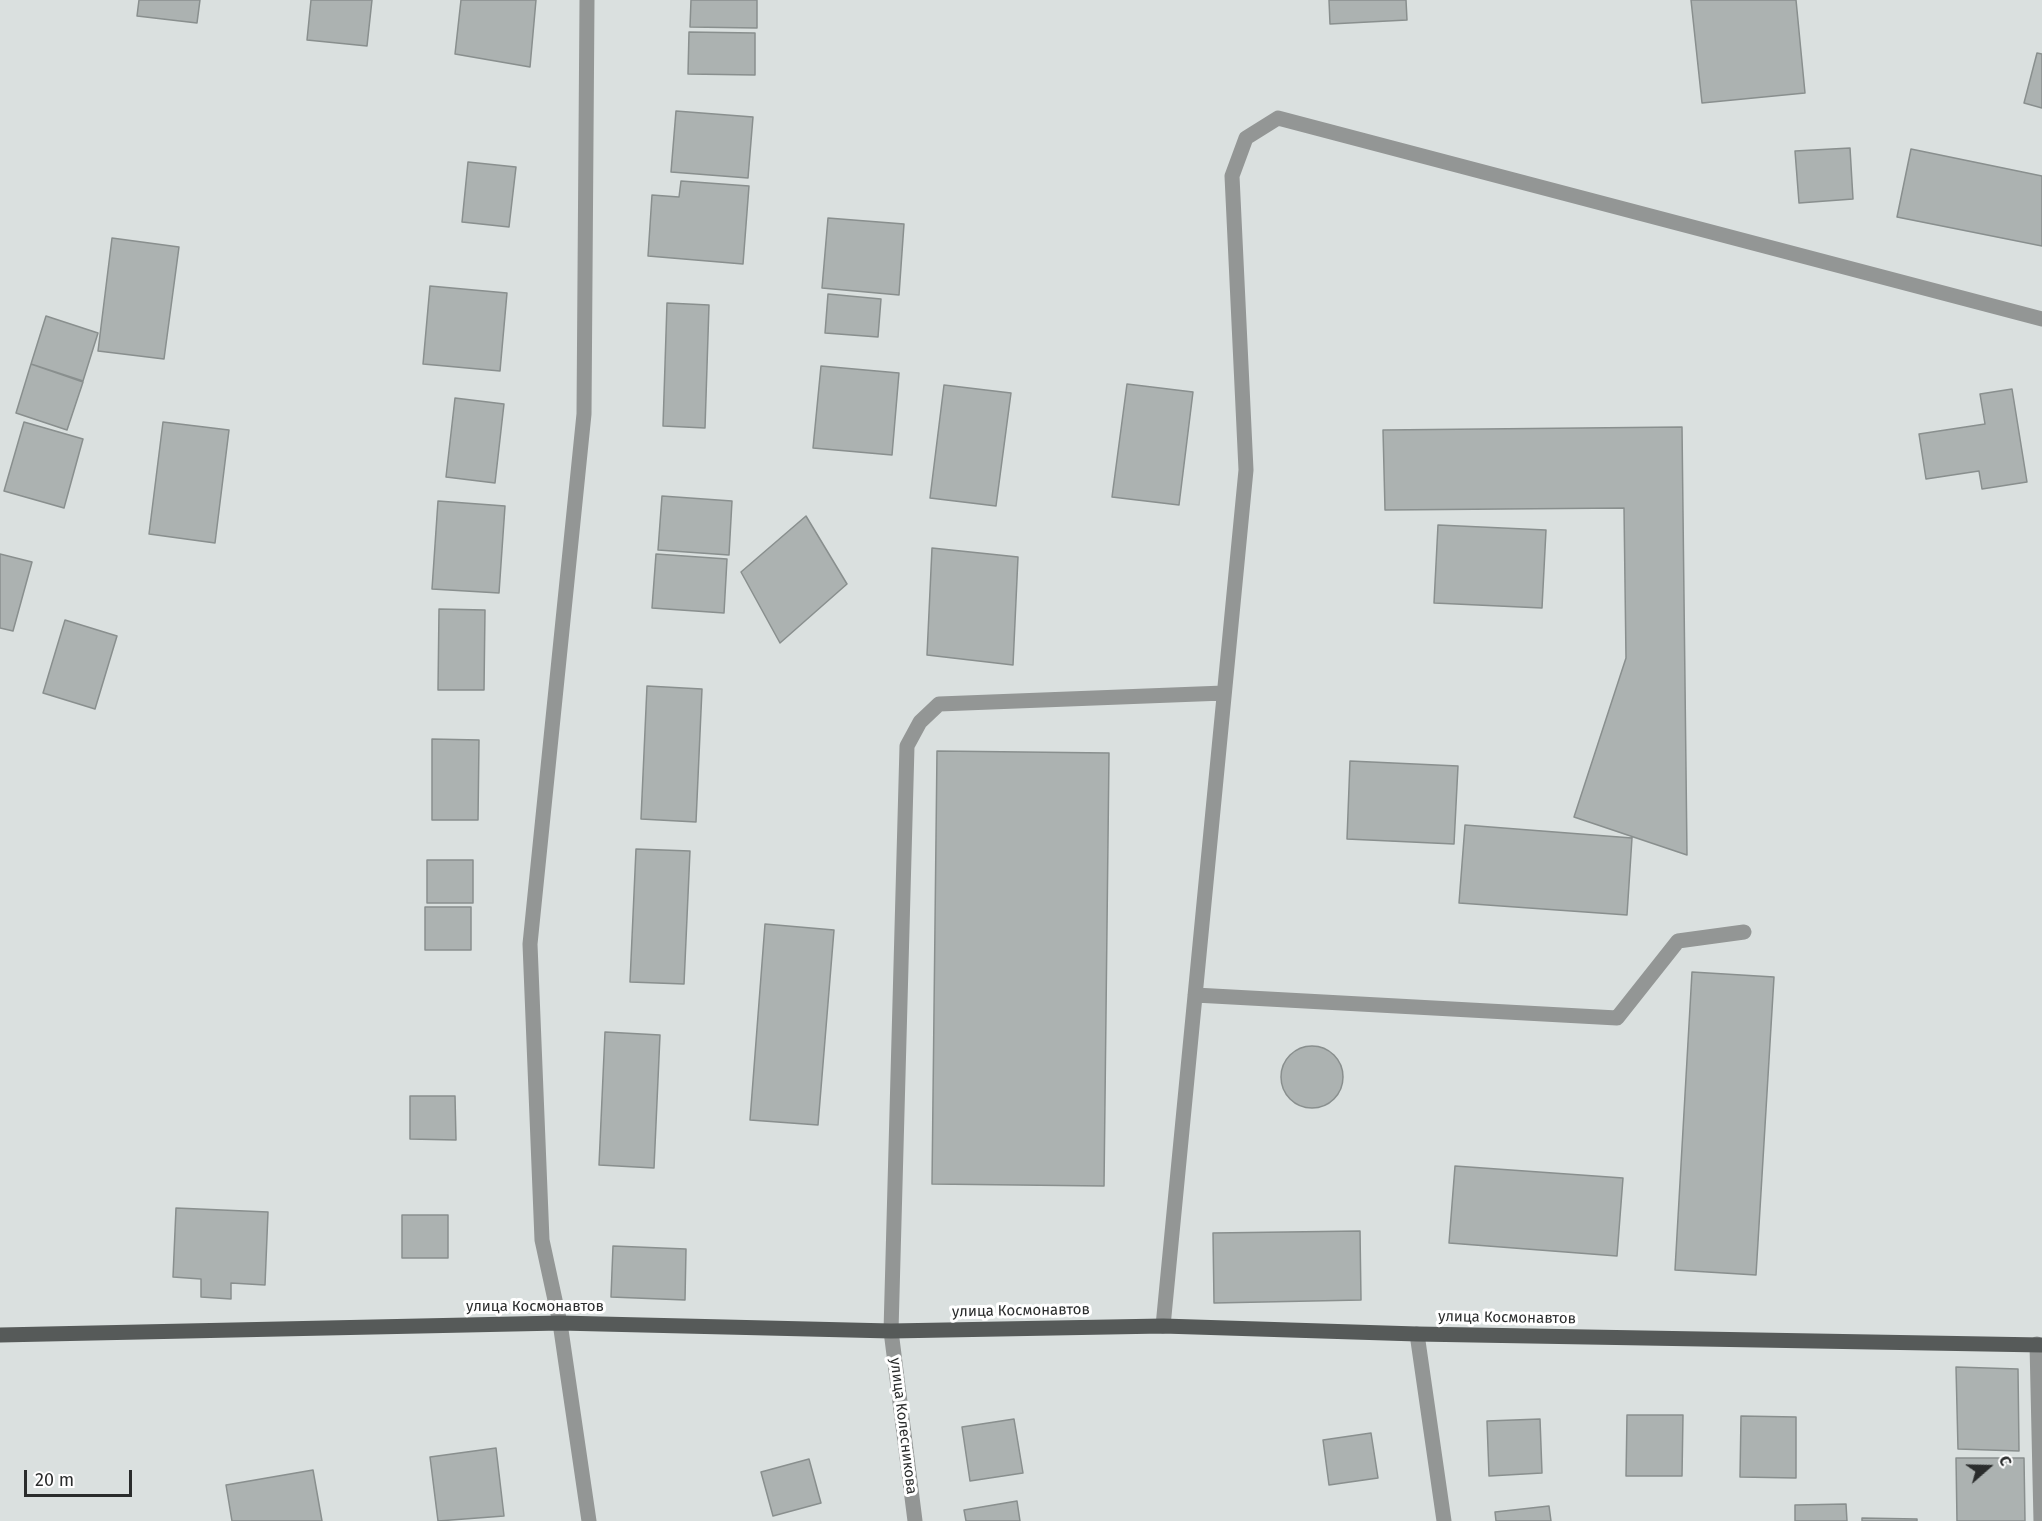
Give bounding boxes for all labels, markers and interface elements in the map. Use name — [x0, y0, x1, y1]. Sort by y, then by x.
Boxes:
street label: улица Космонавтов — [466, 1298, 604, 1316]
street label: улица Космонавтов — [952, 1301, 1090, 1321]
street label: улица Космонавтов — [1438, 1308, 1576, 1328]
street label: улица Колесникова — [886, 1357, 920, 1495]
north arrow — [1958, 1437, 2018, 1497]
text: С — [1995, 1453, 2016, 1468]
scale bar — [27, 1458, 135, 1496]
text: 20 m — [35, 1469, 74, 1491]

